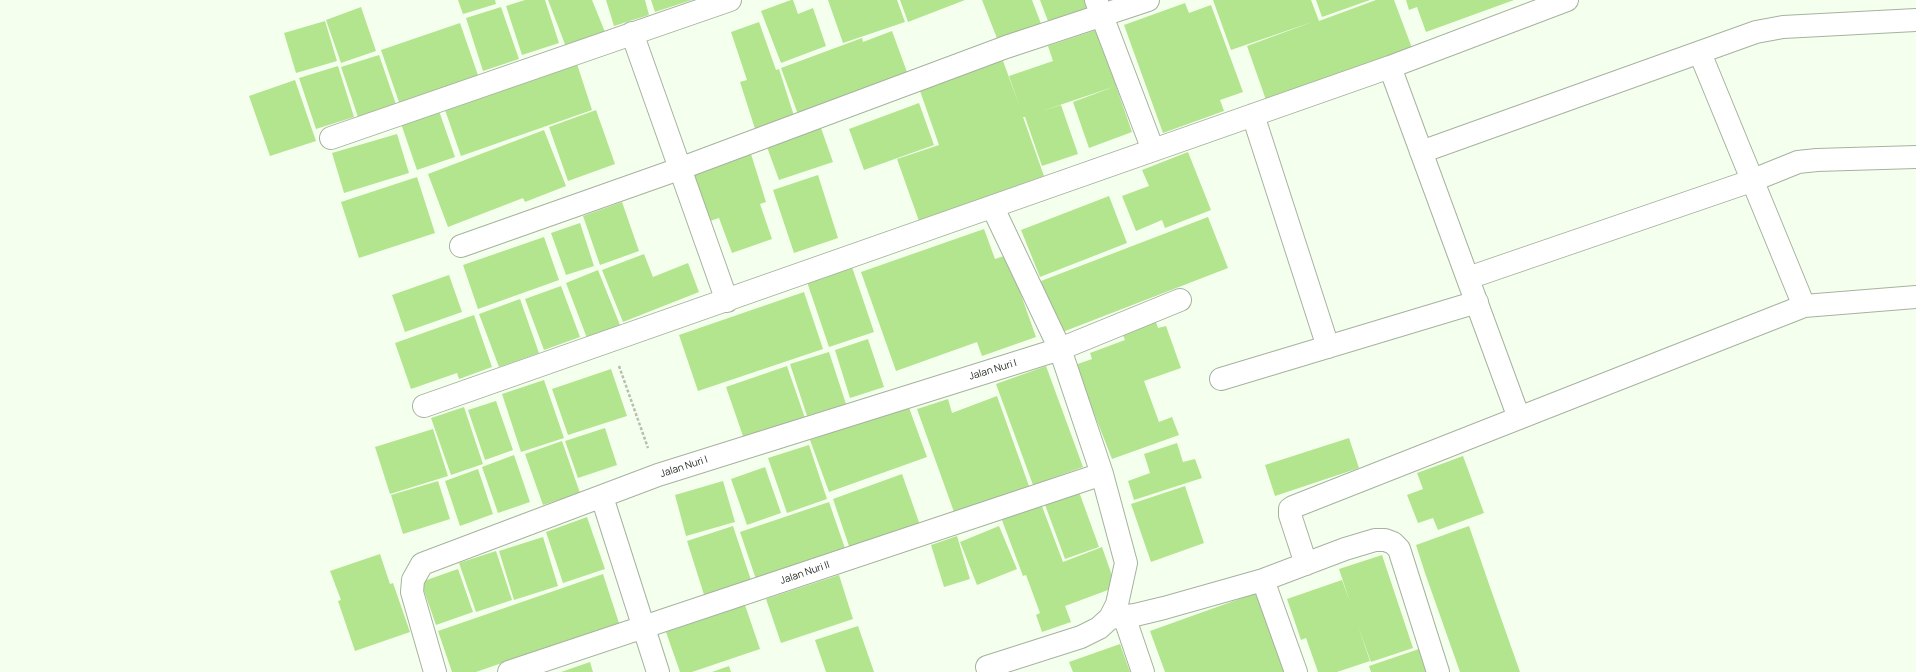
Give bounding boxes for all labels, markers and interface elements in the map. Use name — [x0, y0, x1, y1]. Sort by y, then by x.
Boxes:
street label: Jalan Nuri I — [968, 357, 1018, 383]
street label: Jalan Nuri I — [659, 454, 709, 480]
street label: Jalan Nuri II — [779, 559, 831, 587]

